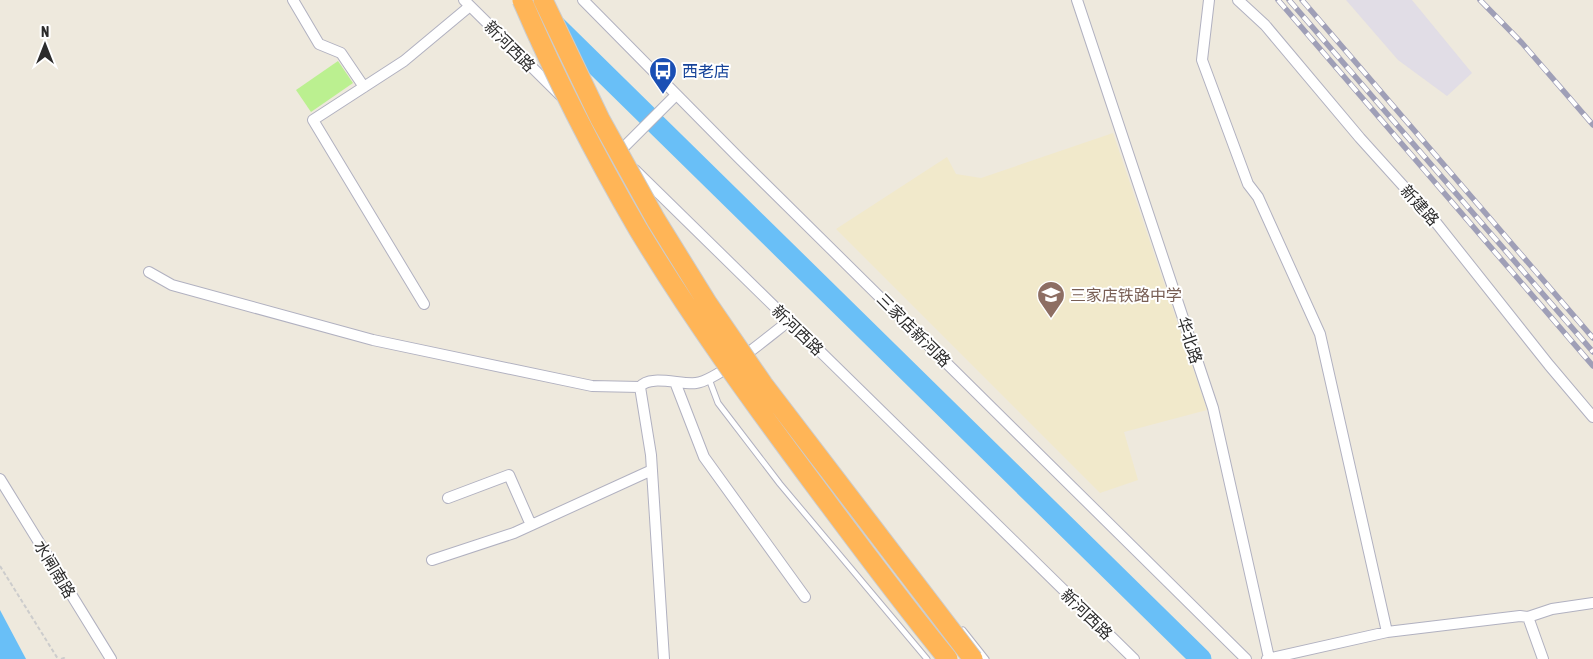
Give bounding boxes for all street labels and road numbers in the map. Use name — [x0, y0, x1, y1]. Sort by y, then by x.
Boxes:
street label: 新河西路 — [481, 17, 539, 75]
street label: 新建路 — [1397, 181, 1443, 229]
street label: 三家店新河路 — [874, 290, 954, 370]
street label: 新河西路 — [769, 301, 827, 359]
street label: 华北路 — [1174, 314, 1206, 366]
street label: 水闸南路 — [31, 537, 79, 601]
street label: 新河西路 — [1058, 585, 1116, 643]

